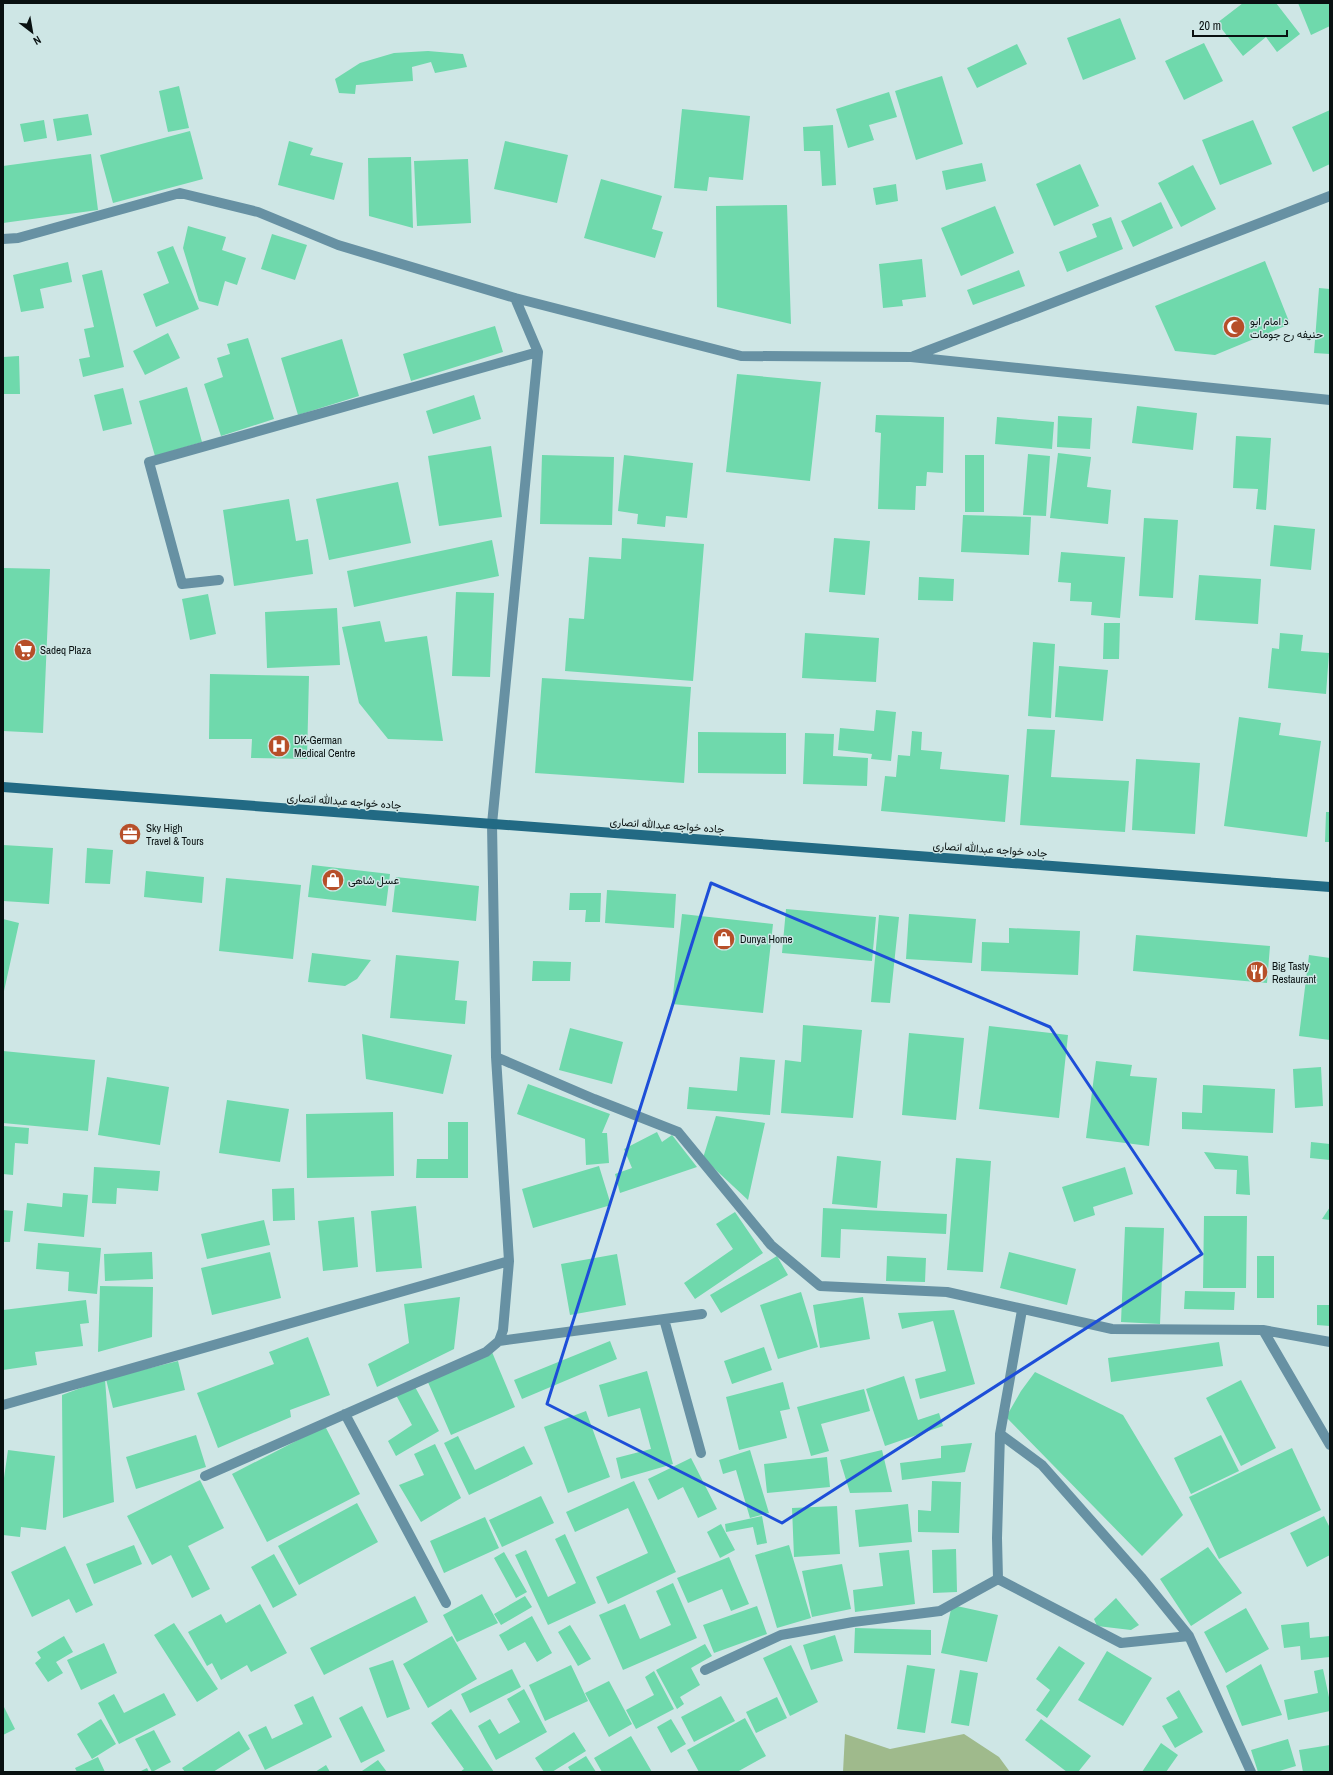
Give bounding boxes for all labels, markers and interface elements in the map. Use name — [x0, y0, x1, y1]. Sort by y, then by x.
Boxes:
north arrow — [12, 12, 52, 52]
scale bar — [1193, 12, 1287, 38]
text: 20 m — [1199, 18, 1221, 34]
text: N — [31, 33, 44, 48]
mosque icon: د امام ابو حنیفه رح جومات — [1221, 314, 1247, 340]
place label: د امام ابو حنیفه رح جومات — [1250, 314, 1323, 342]
supermarket icon: Sadeq Plaza — [12, 637, 38, 663]
place label: Sadeq Plaza — [40, 643, 91, 657]
hospital icon: DK-German Medical Centre — [266, 733, 292, 759]
place label: DK-German Medical Centre — [294, 733, 355, 760]
street label: جاده خواجه عبدالله انصاری — [286, 790, 402, 812]
street label: جاده خواجه عبدالله انصاری — [609, 814, 725, 836]
office icon: Sky High Travel & Tours — [117, 821, 143, 847]
place label: Sky High Travel & Tours — [146, 821, 204, 848]
street label: جاده خواجه عبدالله انصاری — [932, 838, 1048, 860]
shop icon: عسل شاهی — [320, 867, 346, 893]
place label: عسل شاهی — [348, 873, 399, 887]
shop icon: Dunya Home — [711, 926, 737, 952]
place label: Dunya Home — [740, 932, 793, 946]
restaurant icon: Big Tasty Restaurant — [1244, 959, 1270, 985]
place label: Big Tasty Restaurant — [1272, 959, 1317, 986]

